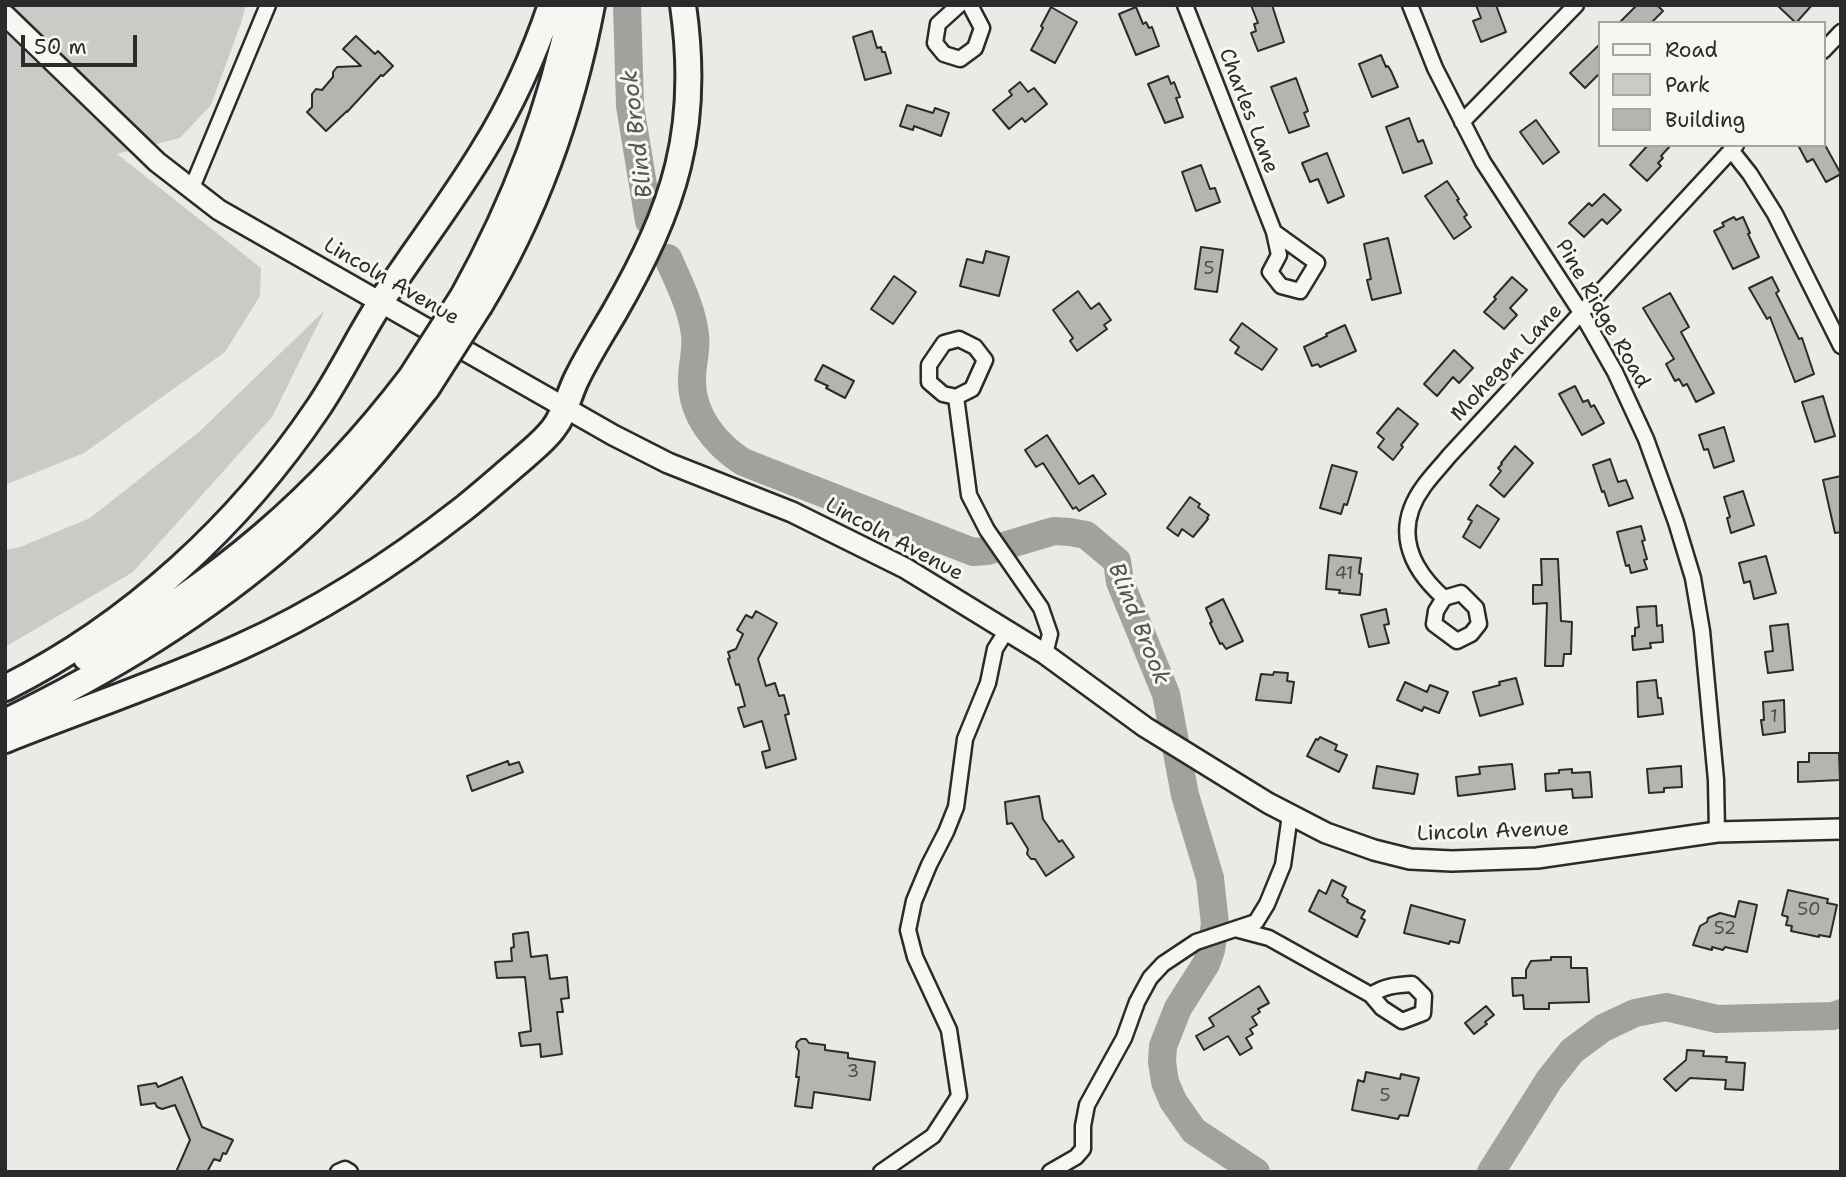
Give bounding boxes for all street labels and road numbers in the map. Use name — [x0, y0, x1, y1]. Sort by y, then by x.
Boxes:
street label: Charles Lane — [1213, 45, 1283, 177]
street label: Lincoln Avenue — [319, 233, 463, 331]
street label: Pine Ridge Road — [1549, 235, 1655, 393]
street label: Mohegan Lane — [1446, 299, 1568, 427]
street label: Lincoln Avenue — [821, 493, 967, 587]
street label: Lincoln Avenue — [1416, 817, 1570, 847]

